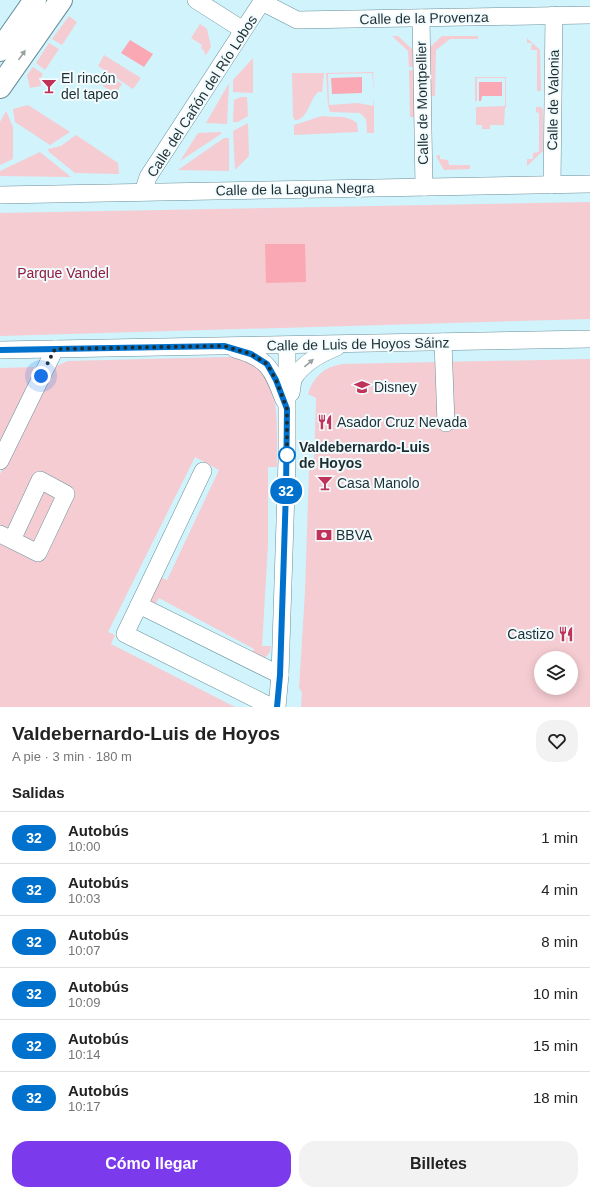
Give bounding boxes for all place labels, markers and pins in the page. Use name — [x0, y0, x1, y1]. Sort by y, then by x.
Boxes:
place label: El rincón del tapeo — [61, 70, 119, 102]
bar icon: El rincón del tapeo — [40, 77, 58, 95]
school or university icon: Disney — [353, 378, 371, 396]
place label: Disney — [374, 379, 417, 395]
restaurant icon: Asador Cruz Nevada — [316, 413, 334, 431]
place label: Asador Cruz Nevada — [337, 414, 467, 430]
place label: Valdebernardo-Luis de Hoyos — [299, 439, 430, 471]
marker: Valdebernardo-Luis de Hoyos — [278, 446, 296, 464]
bar icon: Casa Manolo — [316, 474, 334, 492]
place label: Casa Manolo — [337, 475, 420, 491]
bank icon: BBVA — [315, 526, 333, 544]
place label: BBVA — [336, 527, 373, 543]
restaurant icon: Castizo — [557, 625, 575, 643]
place label: Castizo — [507, 626, 554, 642]

